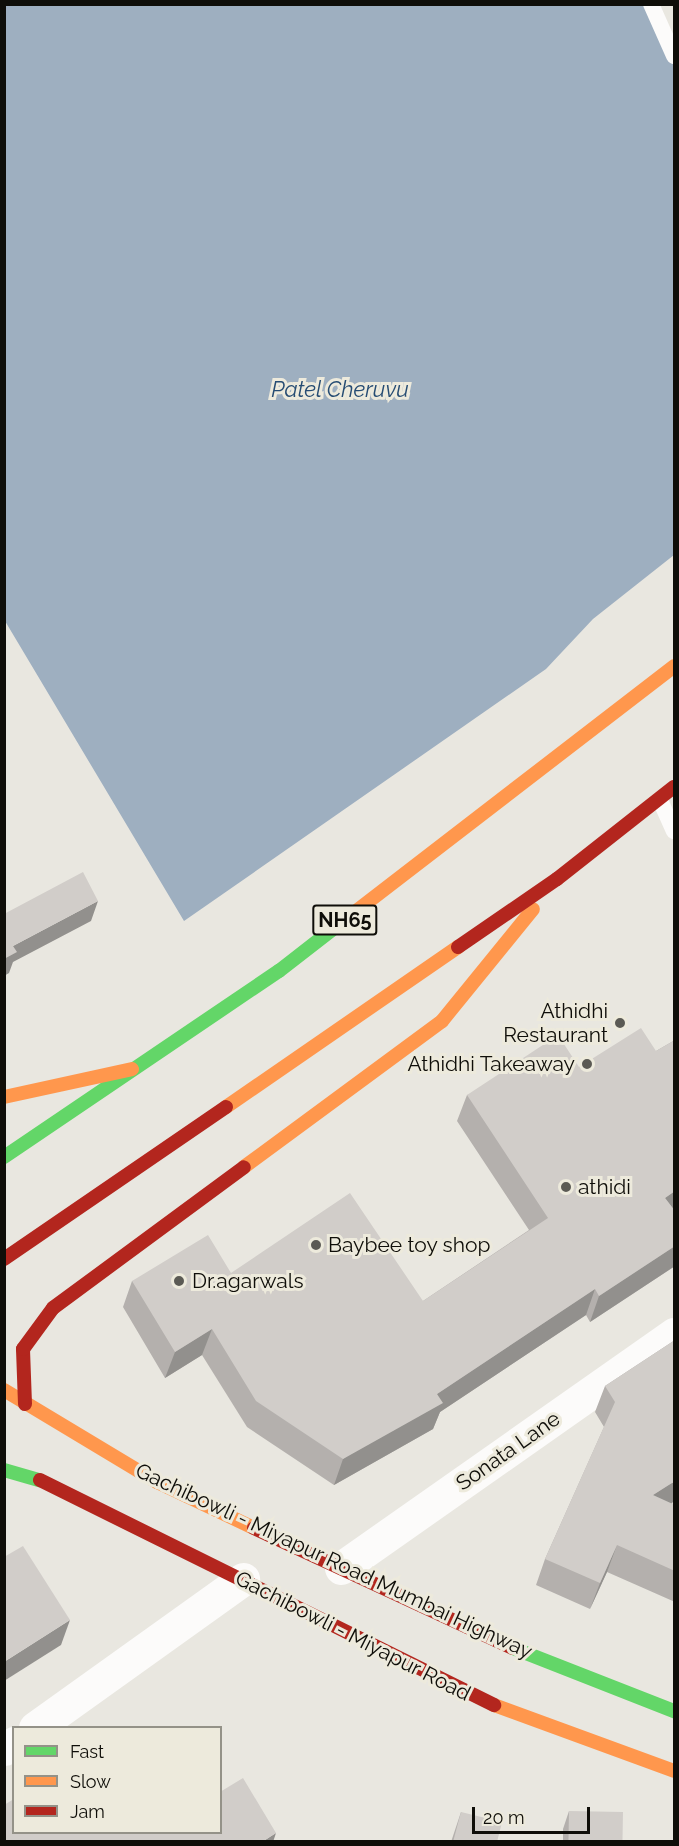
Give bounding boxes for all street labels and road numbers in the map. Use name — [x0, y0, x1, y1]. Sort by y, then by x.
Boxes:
road number: NH65 — [312, 903, 378, 937]
street label: Sonata Lane — [451, 1406, 565, 1496]
street label: Gachibowli - Miyapur Road Mumbai Highway — [131, 1458, 537, 1664]
street label: Gachibowli - Miyapur Road — [231, 1566, 475, 1706]

